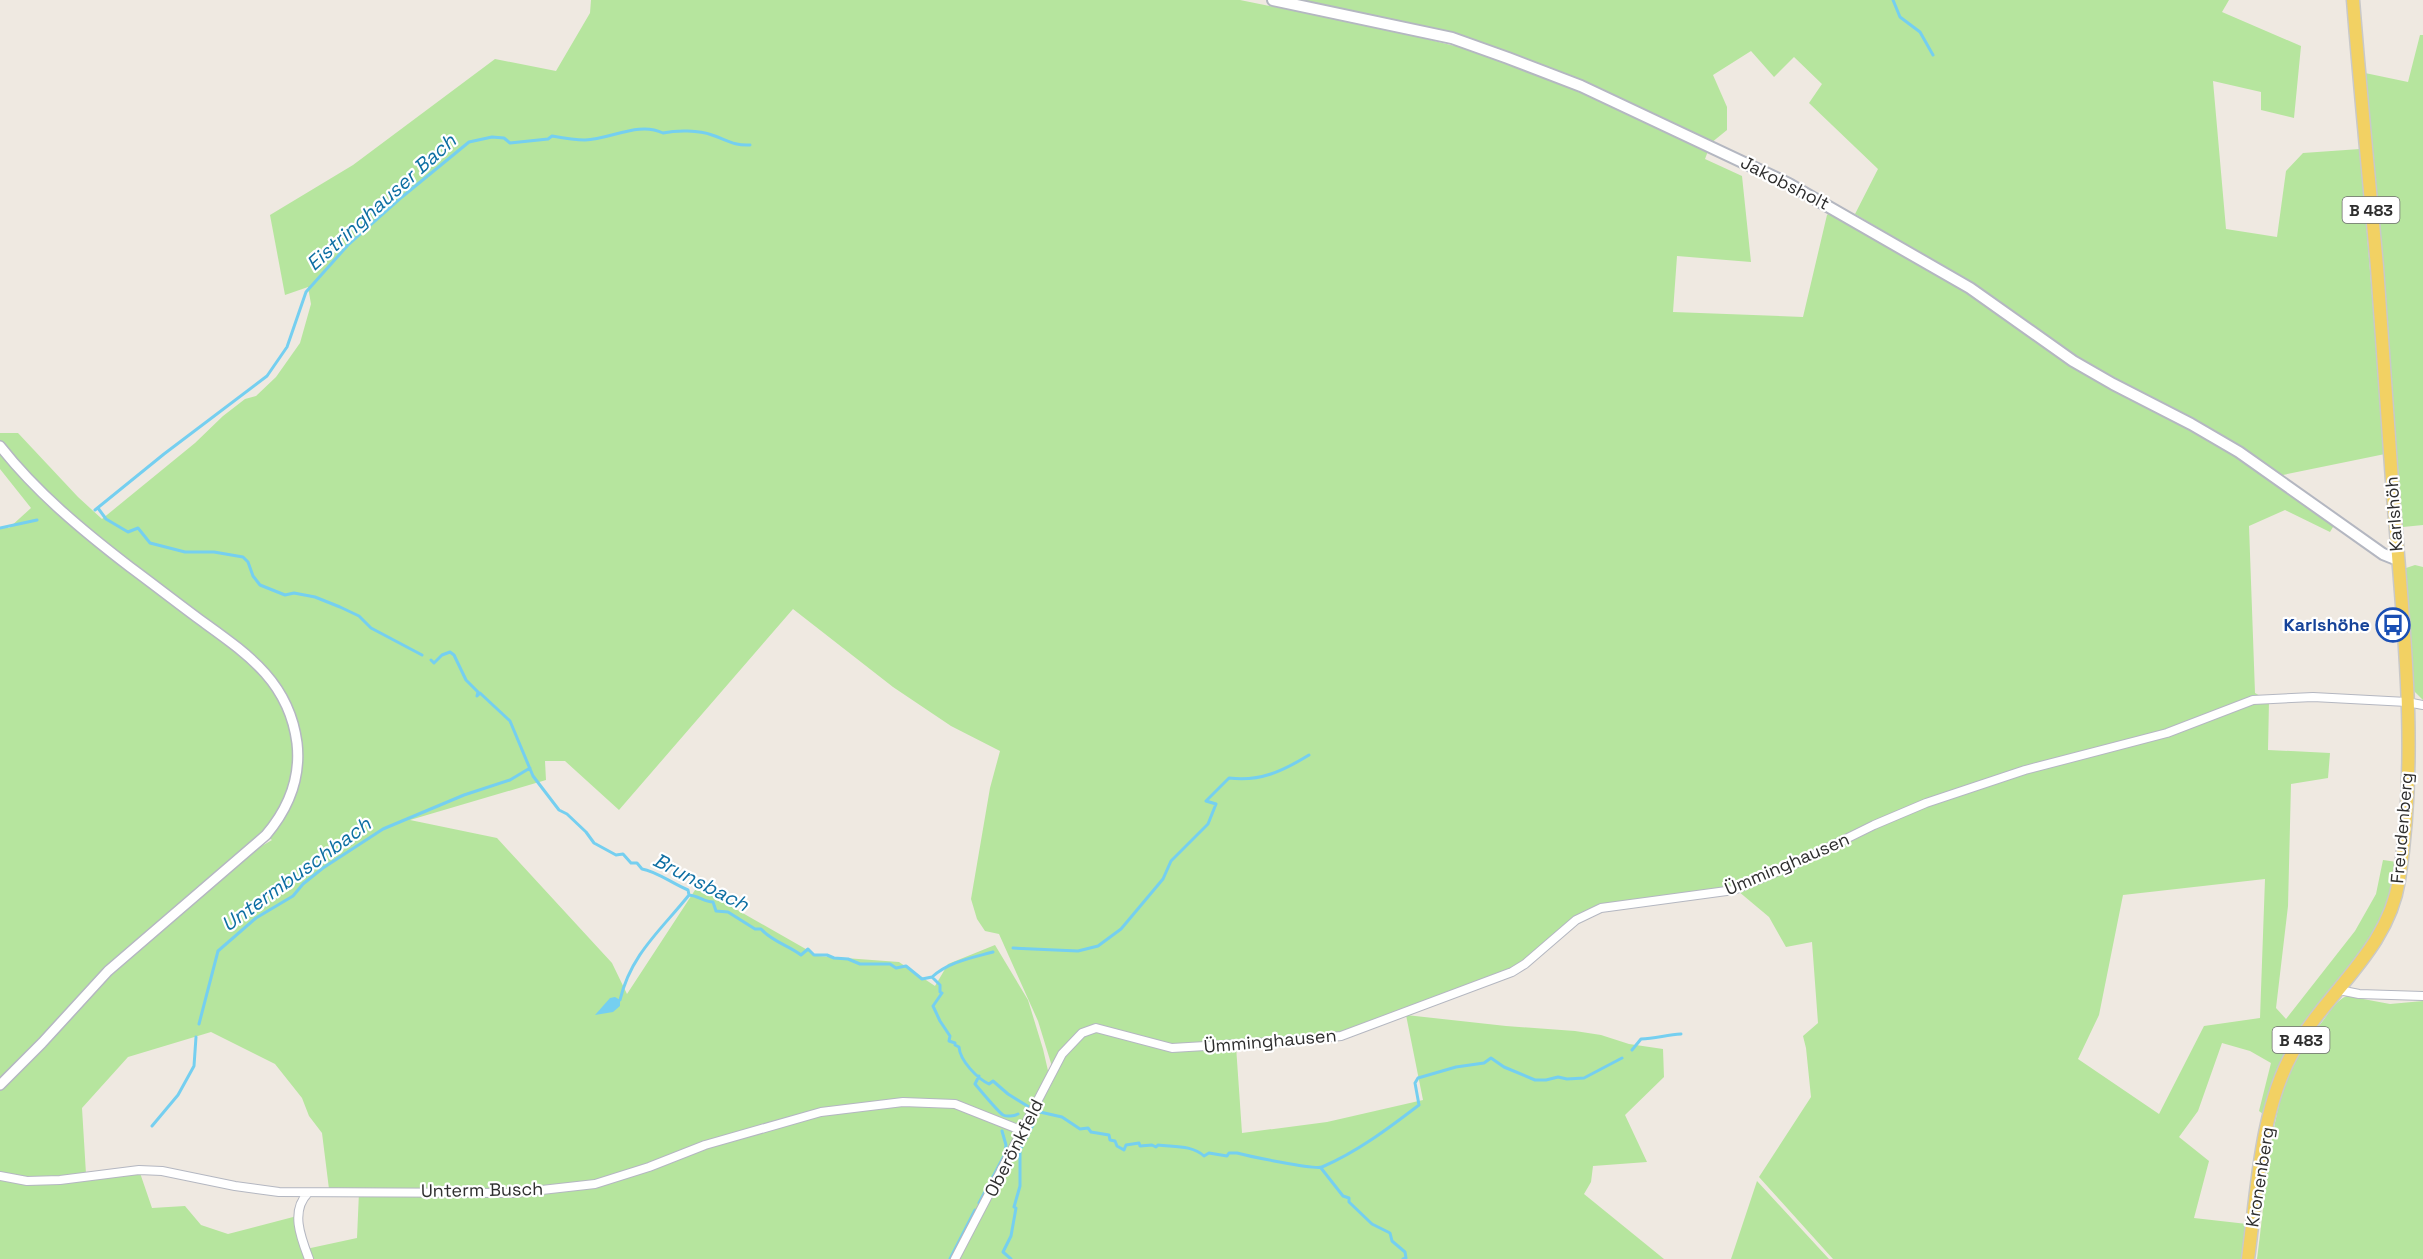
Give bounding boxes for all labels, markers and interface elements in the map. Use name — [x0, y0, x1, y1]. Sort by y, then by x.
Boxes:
water label: Eistringhauser Bach — [301, 127, 462, 276]
street label: Jakobsholt — [1737, 150, 1834, 215]
road number: B 483 — [2342, 197, 2400, 223]
street label: Karlshöh — [2379, 476, 2408, 552]
bus stop icon: Karlshöhe — [2375, 607, 2411, 643]
place label: Karlshöhe — [2283, 613, 2370, 636]
street label: Freudenberg — [2385, 771, 2418, 884]
water label: Untermbuschbach — [216, 810, 377, 937]
street label: Ümminghausen — [1721, 827, 1853, 900]
water label: Brunsbach — [649, 847, 754, 918]
street label: Ümminghausen — [1203, 1023, 1337, 1058]
road number: B 483 — [2272, 1027, 2330, 1053]
street label: Oberönkfeld — [979, 1095, 1048, 1201]
street label: Kronenberg — [2240, 1125, 2279, 1229]
street label: Unterm Busch — [421, 1177, 543, 1202]

